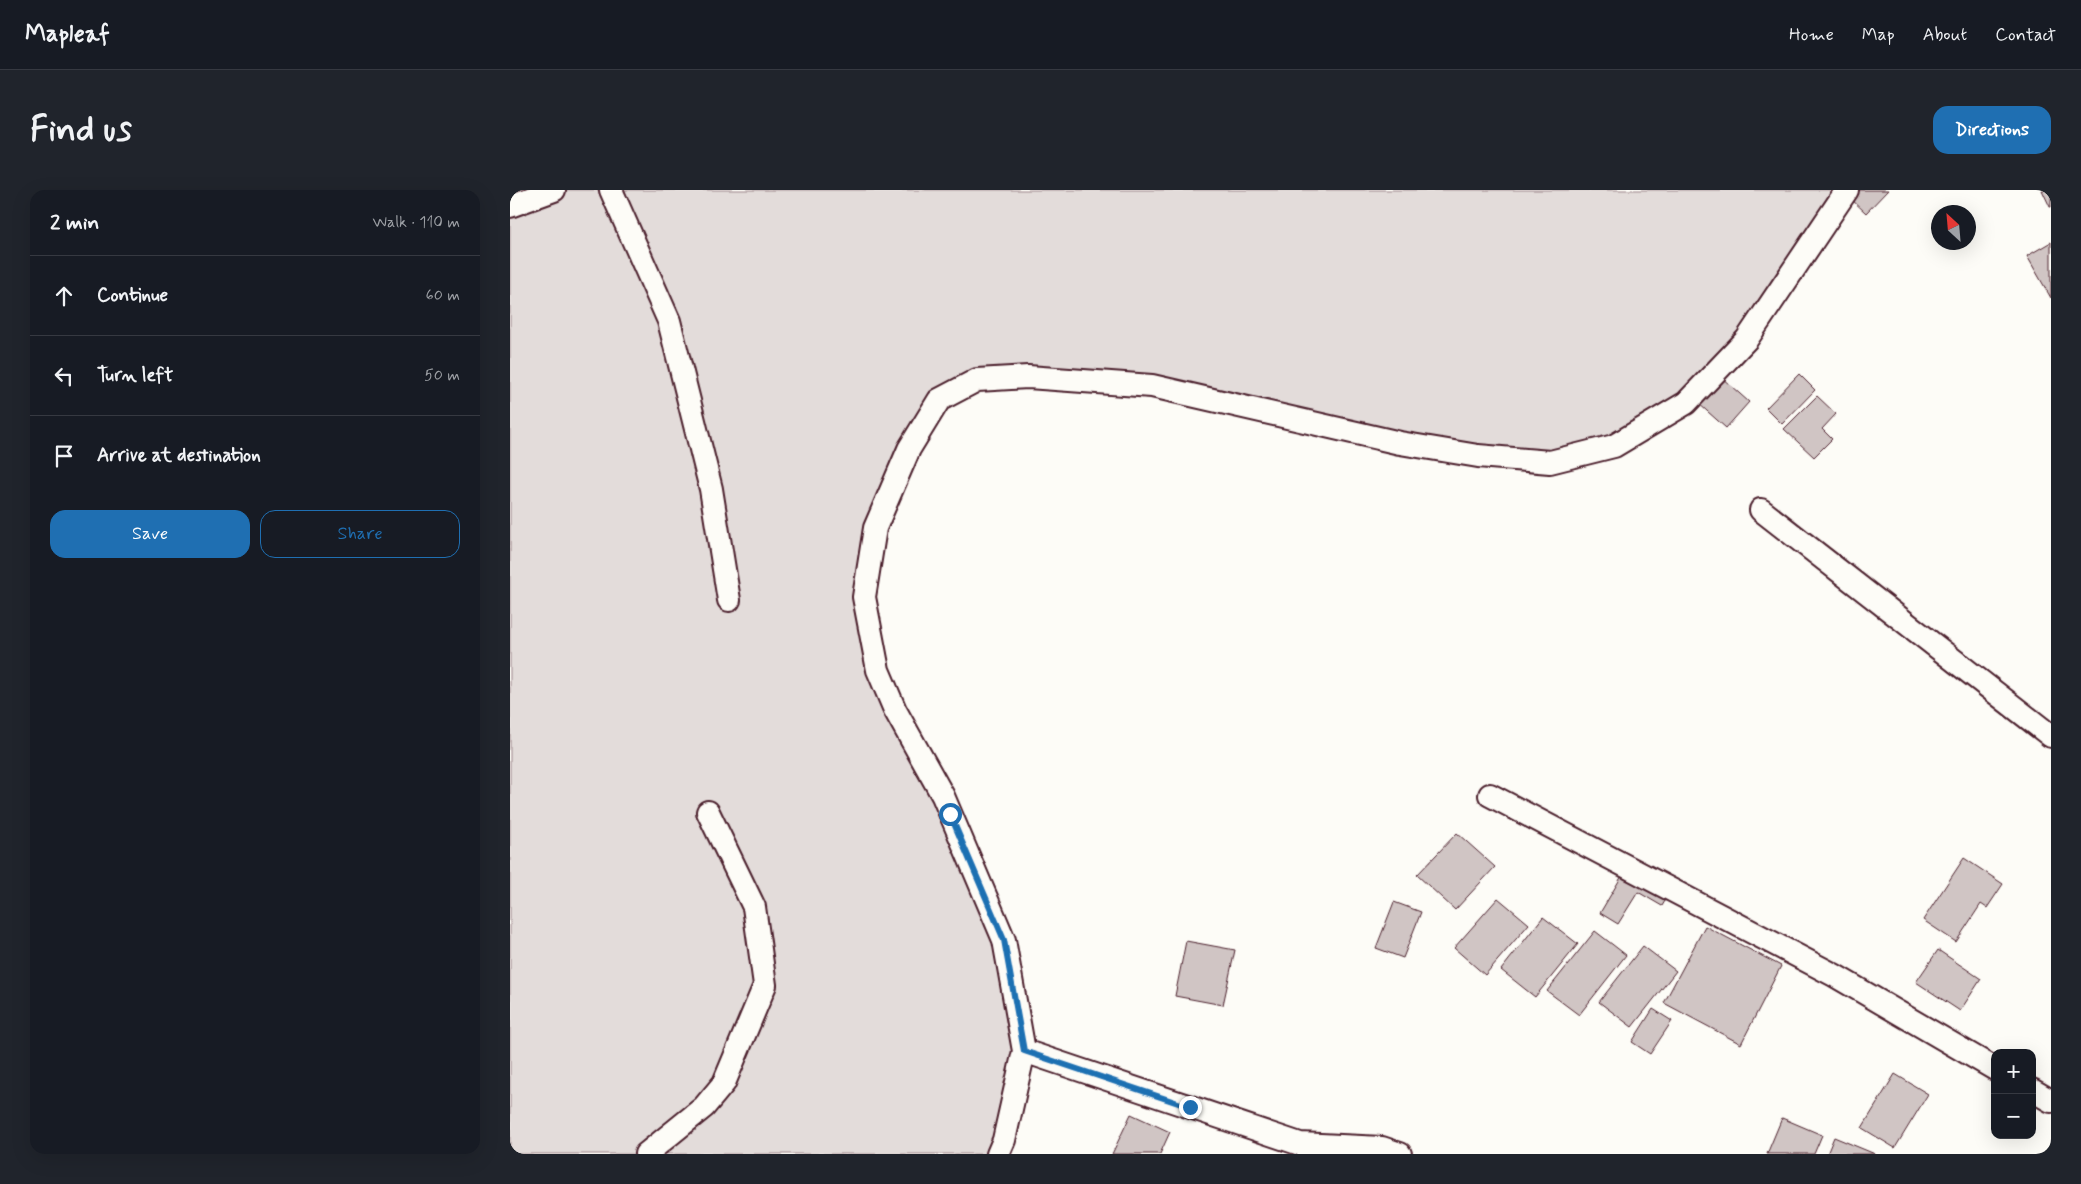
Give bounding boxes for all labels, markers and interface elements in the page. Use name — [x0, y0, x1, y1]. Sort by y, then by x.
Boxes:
text: Mapleaf — [25, 19, 110, 50]
text: Home — [1789, 23, 1834, 47]
text: Map — [1862, 23, 1895, 47]
text: About — [1923, 23, 1967, 47]
text: Contact — [1995, 23, 2056, 47]
button: Directions — [1933, 106, 2051, 154]
text: Find us — [30, 107, 132, 153]
north arrow — [1931, 205, 1976, 250]
text: 2 min — [50, 209, 99, 237]
text: Walk · 110 m — [372, 212, 460, 233]
icon: ahead — [50, 282, 78, 310]
text: Continue — [97, 283, 168, 308]
text: 60 m — [426, 285, 460, 306]
icon: left — [50, 362, 78, 390]
text: Turn left — [97, 363, 173, 388]
text: 50 m — [424, 365, 460, 386]
icon: arrive — [50, 442, 78, 470]
text: Arrive at destination — [97, 443, 261, 468]
button: Save — [50, 510, 250, 558]
button: Share — [260, 510, 460, 558]
route start — [939, 803, 962, 826]
map controls — [1991, 1049, 2036, 1139]
button: + — [1991, 1049, 2036, 1094]
button: − — [1991, 1094, 2036, 1139]
route end — [1179, 1096, 1202, 1119]

